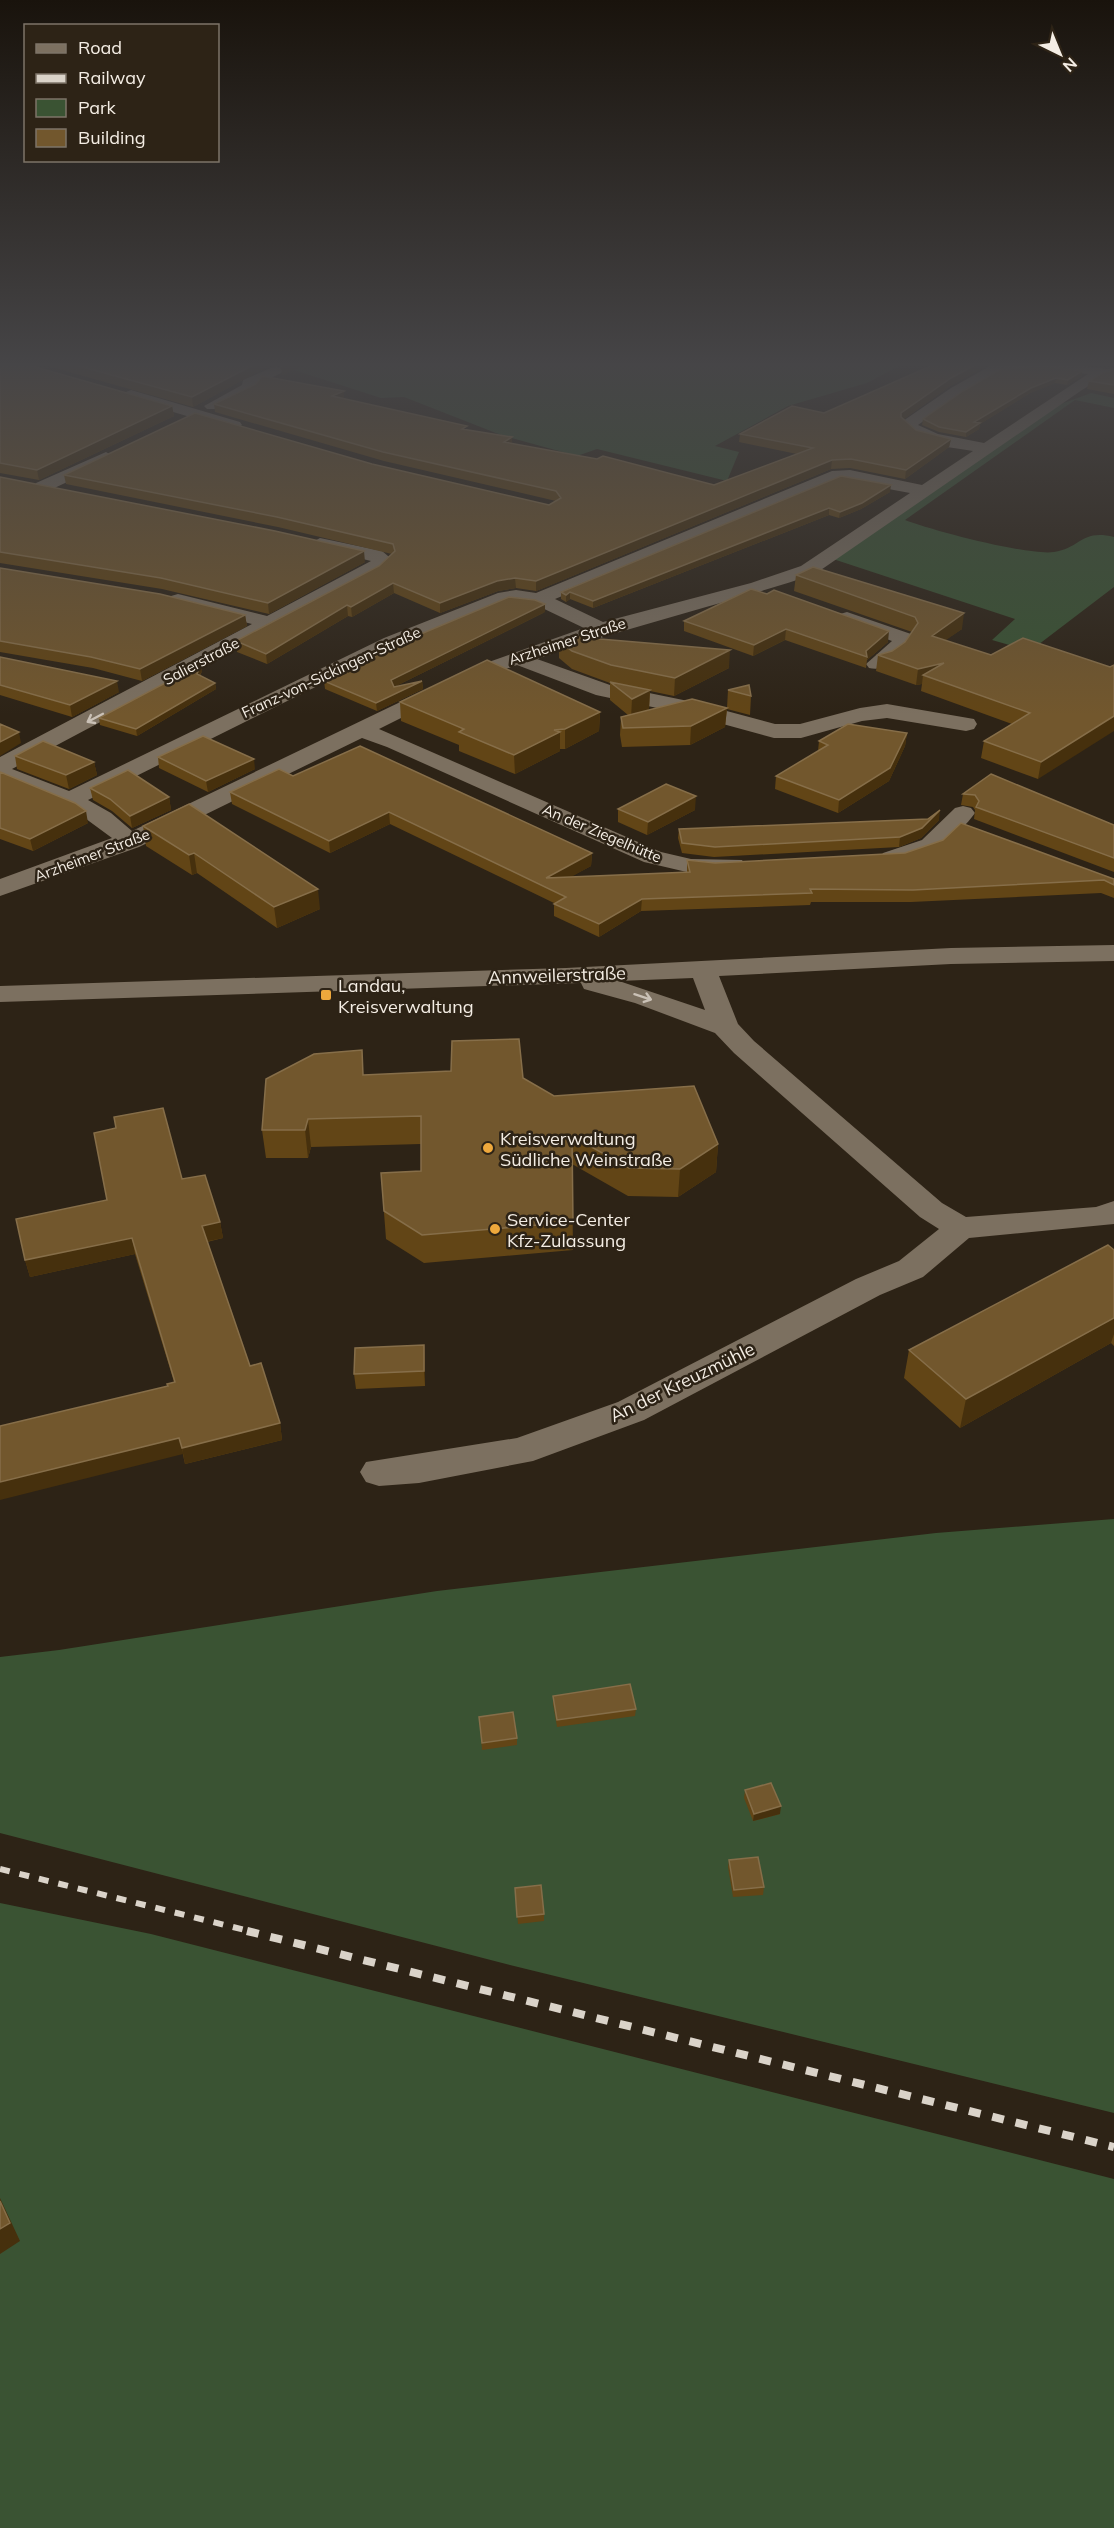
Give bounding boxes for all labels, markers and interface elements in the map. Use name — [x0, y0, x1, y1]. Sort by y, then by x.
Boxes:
legend — [24, 24, 219, 162]
north arrow — [1030, 24, 1090, 84]
text: Road — [78, 36, 122, 59]
text: N — [1059, 54, 1081, 76]
text: Railway — [78, 66, 146, 89]
text: Park — [78, 96, 117, 119]
text: Building — [78, 126, 146, 149]
street label: Arzheimer Straße — [506, 613, 628, 669]
street label: Franz-von-Sickingen-Straße — [239, 622, 423, 722]
street label: Salierstraße — [160, 633, 242, 689]
one-way arrow — [86, 712, 104, 724]
street label: An der Ziegelhütte — [540, 799, 664, 867]
street label: Arzheimer Straße — [32, 824, 152, 886]
street label: Annweilerstraße — [488, 961, 626, 989]
place label: Landau, Kreisverwaltung — [338, 974, 474, 1018]
marker: Landau, Kreisverwaltung — [319, 988, 333, 1002]
one-way arrow — [633, 992, 652, 1003]
place label: Kreisverwaltung Südliche Weinstraße — [500, 1127, 672, 1171]
marker: Kreisverwaltung Südliche Weinstraße — [481, 1141, 495, 1155]
place label: Service-Center Kfz-Zulassung — [507, 1208, 630, 1252]
marker: Service-Center Kfz-Zulassung — [488, 1222, 502, 1236]
street label: An der Kreuzmühle — [606, 1337, 758, 1427]

